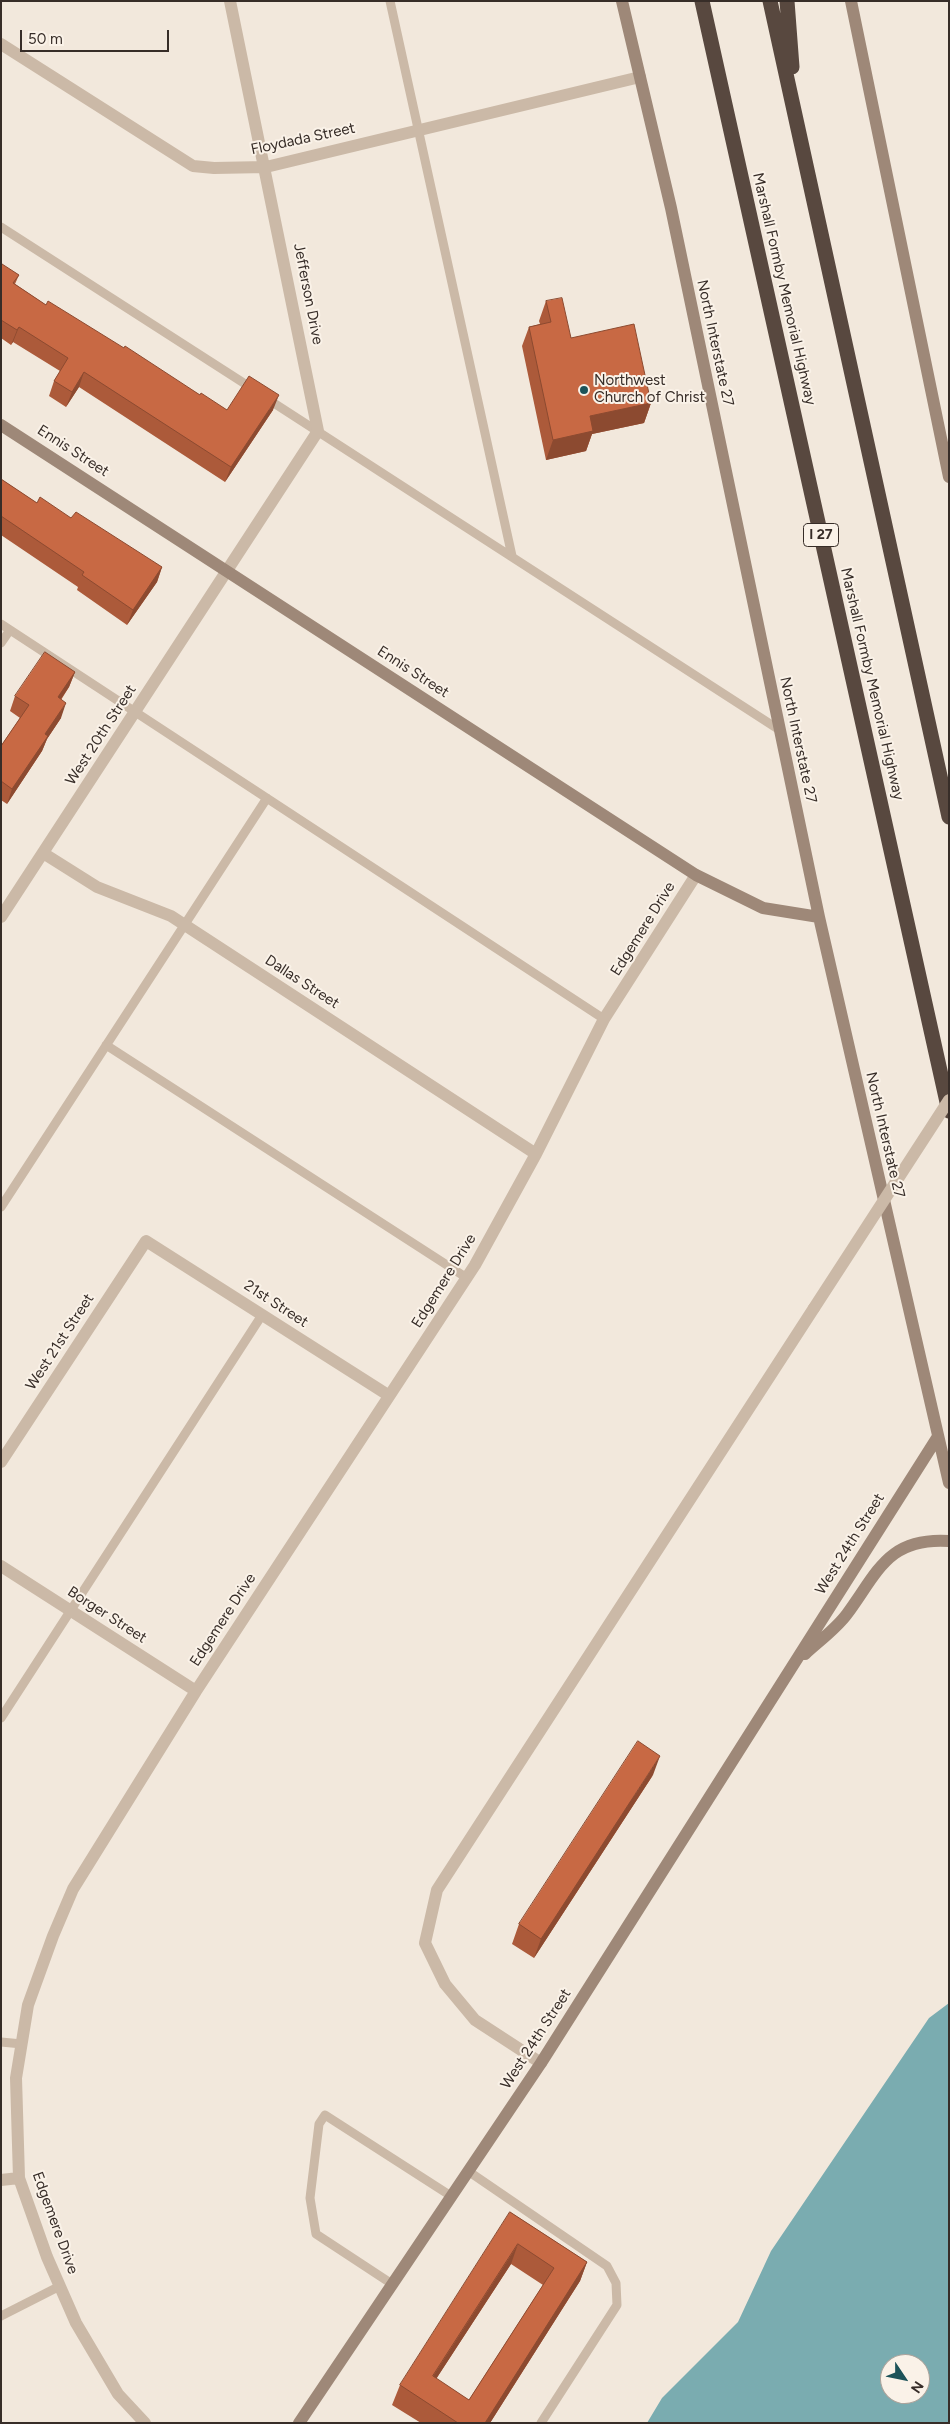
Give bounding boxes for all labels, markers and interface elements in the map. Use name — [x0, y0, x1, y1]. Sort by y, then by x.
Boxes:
scale bar — [22, 20, 171, 52]
text: 50 m — [28, 30, 63, 48]
street label: Floydada Street — [249, 119, 357, 159]
street label: Marshall Formby Memorial Highway — [748, 171, 820, 407]
street label: Jefferson Drive — [289, 242, 327, 346]
street label: North Interstate 27 — [693, 278, 737, 408]
place label: Northwest Church of Christ — [594, 372, 705, 407]
marker: Northwest Church of Christ — [578, 384, 590, 396]
street label: Ennis Street — [34, 421, 112, 481]
road number: I 27 — [804, 524, 838, 546]
street label: Marshall Formby Memorial Highway — [836, 566, 908, 802]
street label: Ennis Street — [374, 642, 452, 702]
street label: North Interstate 27 — [776, 675, 820, 805]
street label: West 20th Street — [62, 681, 140, 789]
street label: Edgemere Drive — [607, 879, 679, 979]
street label: Dallas Street — [261, 951, 343, 1013]
street label: North Interstate 27 — [862, 1070, 908, 1200]
street label: Edgemere Drive — [408, 1231, 480, 1331]
street label: 21st Street — [241, 1277, 311, 1331]
street label: West 21st Street — [22, 1290, 98, 1394]
street label: West 24th Street — [812, 1490, 888, 1598]
street label: Edgemere Drive — [186, 1570, 260, 1670]
street label: Borger Street — [64, 1583, 150, 1647]
street label: West 24th Street — [497, 1986, 575, 2092]
street label: Edgemere Drive — [28, 2170, 82, 2276]
north arrow — [880, 2354, 930, 2404]
text: N — [907, 2378, 927, 2396]

